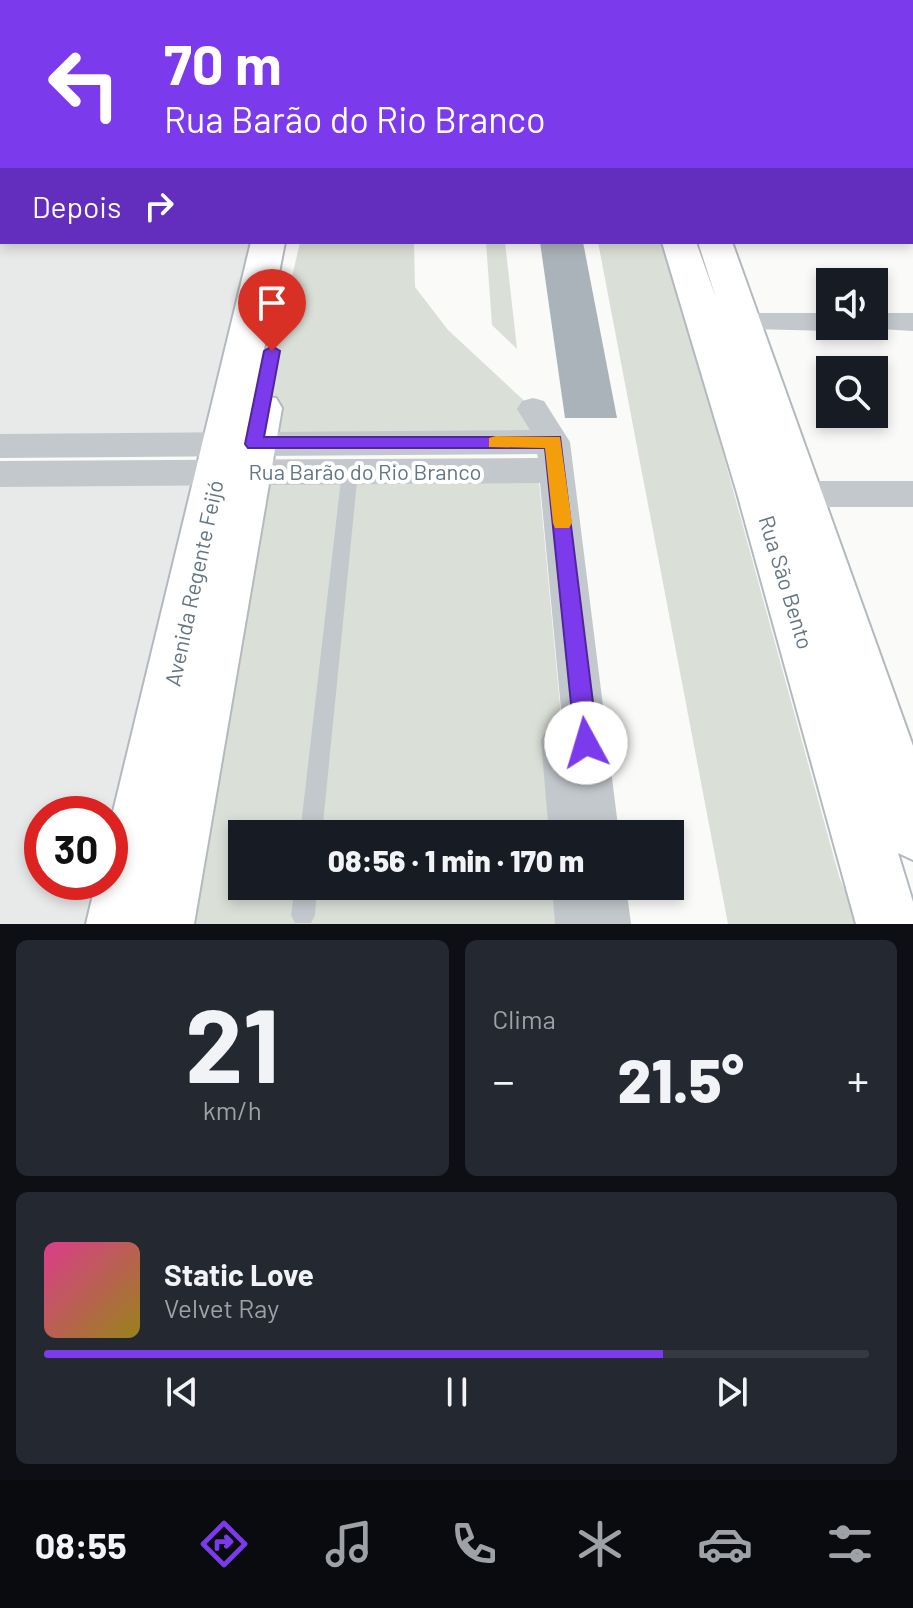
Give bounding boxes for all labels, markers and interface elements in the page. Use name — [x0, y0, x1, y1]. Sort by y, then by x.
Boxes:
text: 70 m — [164, 29, 282, 96]
icon: left — [32, 32, 136, 136]
text: Rua Barão do Rio Branco — [164, 97, 546, 140]
icon: right — [137, 184, 181, 228]
text: Depois — [32, 188, 121, 224]
map controls — [816, 268, 888, 428]
button: sound — [816, 268, 888, 340]
pin — [238, 269, 306, 351]
icon: arrive — [250, 281, 294, 325]
button: search — [816, 356, 888, 428]
street label: Rua Barão do Rio Branco — [248, 458, 482, 484]
street label: Avenida Regente Feijó — [158, 478, 228, 688]
street label: Rua São Bento — [754, 512, 820, 652]
position arrow — [544, 701, 628, 785]
speed limit sign: 30 — [24, 796, 128, 900]
text: 08:56 · 1 min · 170 m — [328, 842, 584, 878]
text: 21 — [185, 979, 279, 1104]
text: Clima — [493, 1003, 556, 1034]
text: 21.5° — [618, 1043, 744, 1115]
text: − — [493, 1053, 515, 1106]
text: + — [847, 1053, 869, 1106]
text: km/h — [203, 1094, 262, 1125]
text: Static Love — [164, 1256, 314, 1292]
text: Velvet Ray — [164, 1292, 279, 1323]
icon: previous — [160, 1370, 204, 1414]
icon: pause — [435, 1370, 479, 1414]
icon: next — [710, 1370, 754, 1414]
icon: directions — [196, 1516, 252, 1572]
icon: music — [321, 1516, 377, 1572]
icon: phone — [446, 1516, 502, 1572]
icon: climate — [572, 1516, 628, 1572]
icon: car — [697, 1516, 753, 1572]
icon: filters — [822, 1516, 878, 1572]
text: 08:55 — [35, 1523, 127, 1566]

